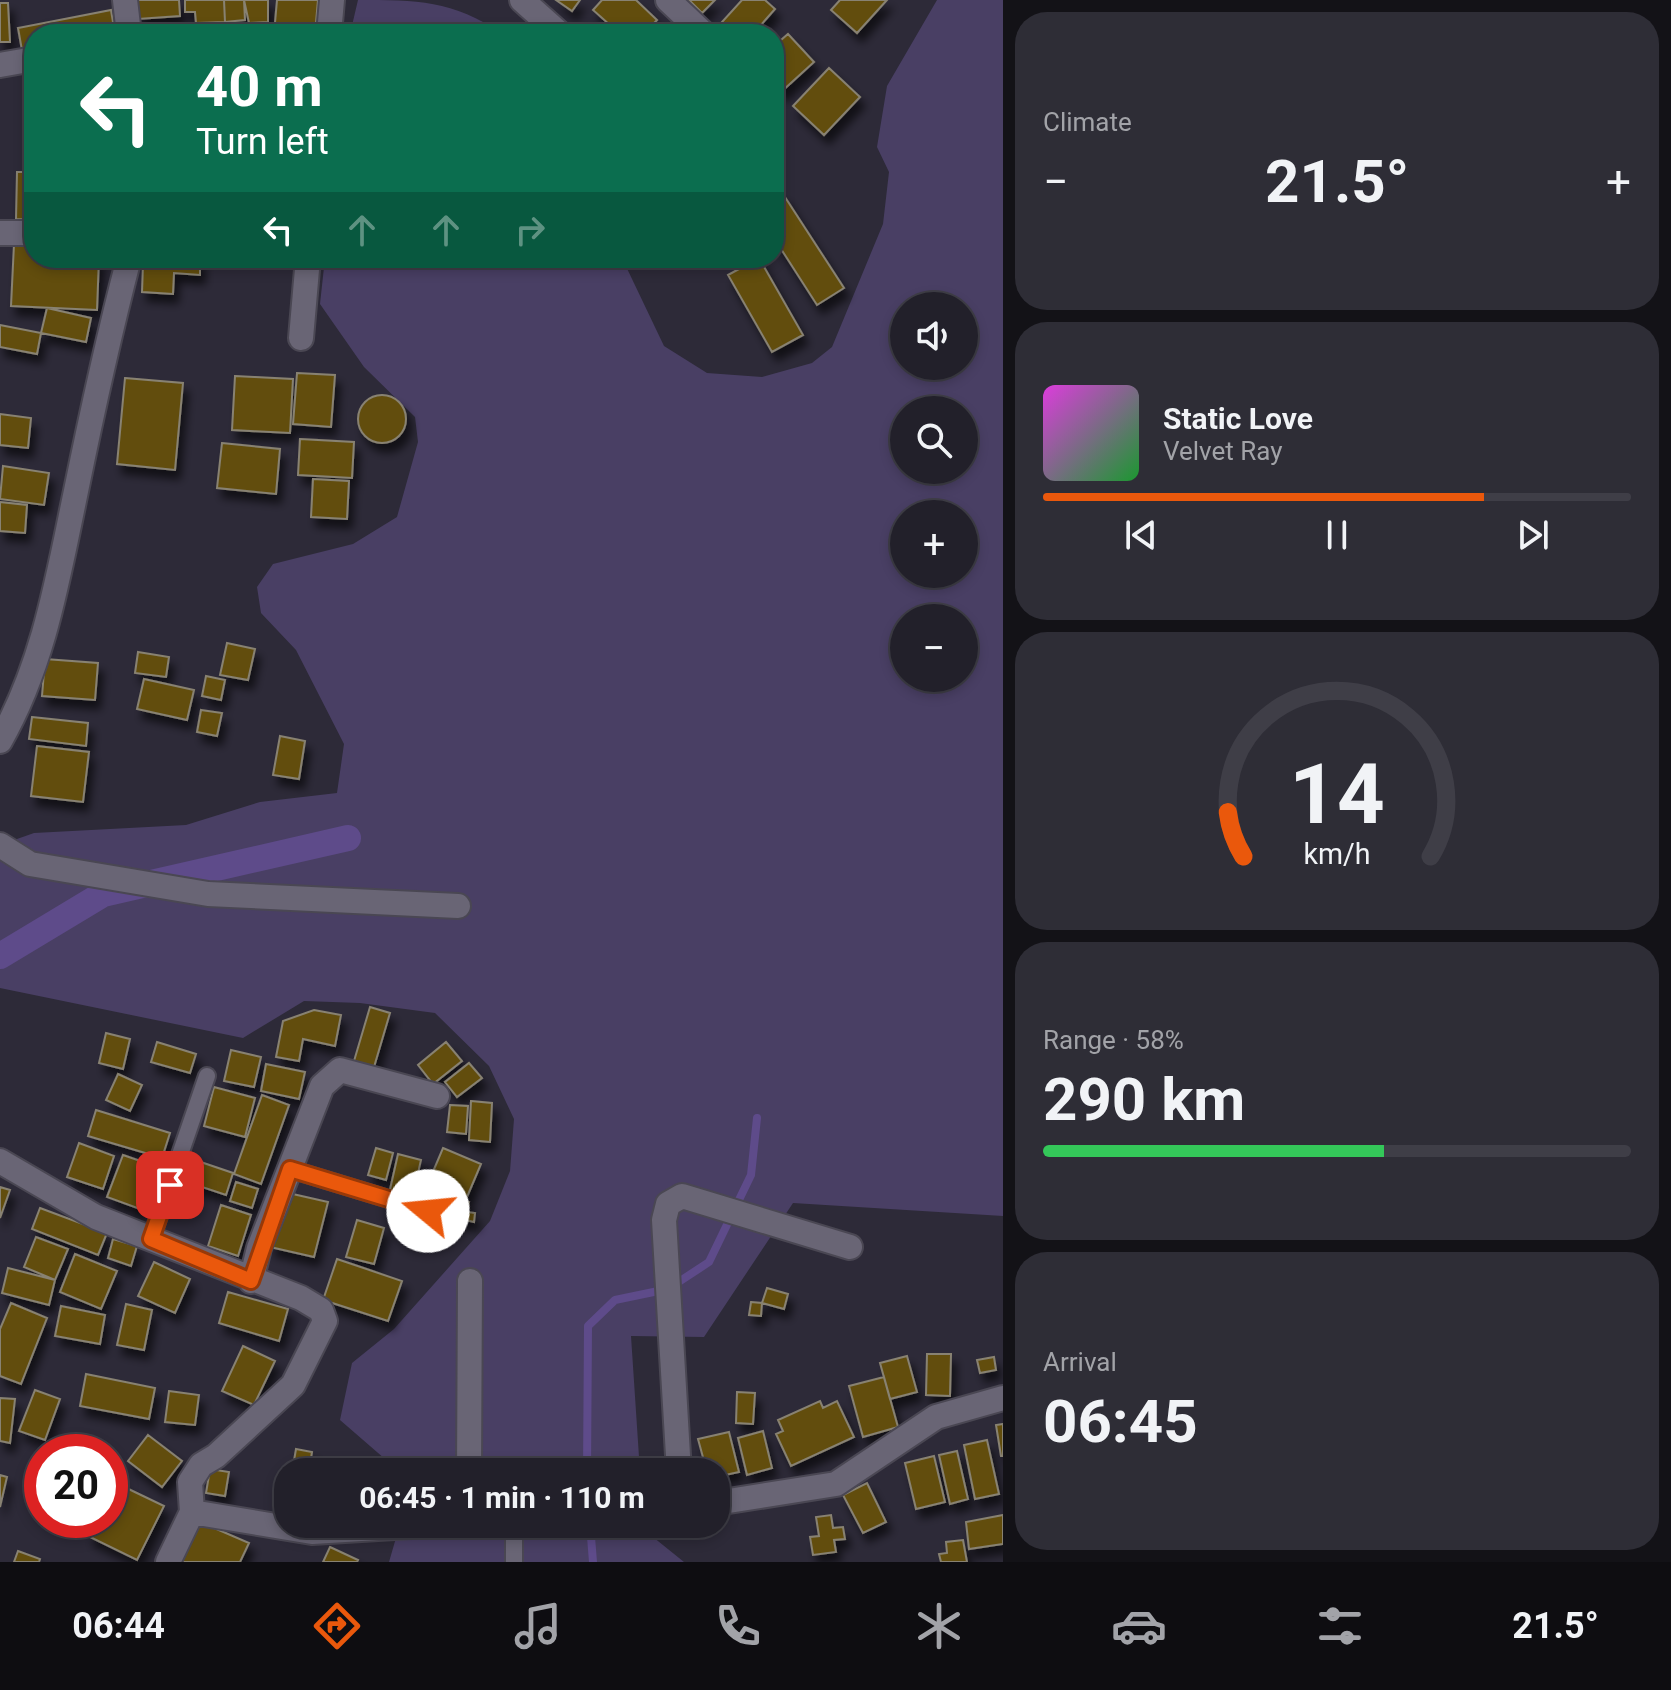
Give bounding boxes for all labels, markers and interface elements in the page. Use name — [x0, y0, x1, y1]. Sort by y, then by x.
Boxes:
text: 40 m — [196, 54, 323, 120]
icon: left — [64, 56, 168, 160]
text: Climate — [1043, 107, 1132, 137]
text: Turn left — [196, 121, 329, 163]
text: 21.5° — [1265, 146, 1409, 217]
text: − — [1043, 156, 1068, 208]
text: + — [1606, 156, 1631, 208]
icon: left — [256, 208, 300, 252]
icon: ahead — [340, 208, 384, 252]
icon: ahead — [424, 208, 468, 252]
icon: right — [508, 208, 552, 252]
map controls — [890, 292, 978, 692]
button: sound — [890, 292, 978, 380]
button: search — [890, 396, 978, 484]
text: Static Love — [1163, 401, 1313, 436]
text: Velvet Ray — [1163, 436, 1283, 466]
button: + — [890, 500, 978, 588]
icon: previous — [1119, 513, 1163, 557]
icon: pause — [1315, 513, 1359, 557]
icon: next — [1511, 513, 1555, 557]
button: − — [890, 604, 978, 692]
text: 14 — [1289, 746, 1385, 843]
text: km/h — [1303, 837, 1371, 871]
text: Range · 58% — [1043, 1025, 1184, 1055]
text: 290 km — [1043, 1064, 1245, 1135]
pin — [136, 1151, 204, 1219]
icon: arrive — [148, 1163, 192, 1207]
position arrow — [386, 1169, 470, 1253]
text: Arrival — [1043, 1347, 1117, 1377]
text: 06:45 — [1043, 1386, 1198, 1457]
speed limit sign: 20 — [24, 1434, 128, 1538]
text: 06:45 · 1 min · 110 m — [359, 1480, 645, 1515]
icon: directions — [309, 1598, 365, 1654]
icon: music — [510, 1598, 566, 1654]
icon: phone — [710, 1598, 766, 1654]
icon: climate — [911, 1598, 967, 1654]
icon: car — [1111, 1598, 1167, 1654]
icon: filters — [1312, 1598, 1368, 1654]
text: 06:44 — [72, 1605, 165, 1647]
text: 21.5° — [1512, 1605, 1599, 1647]

